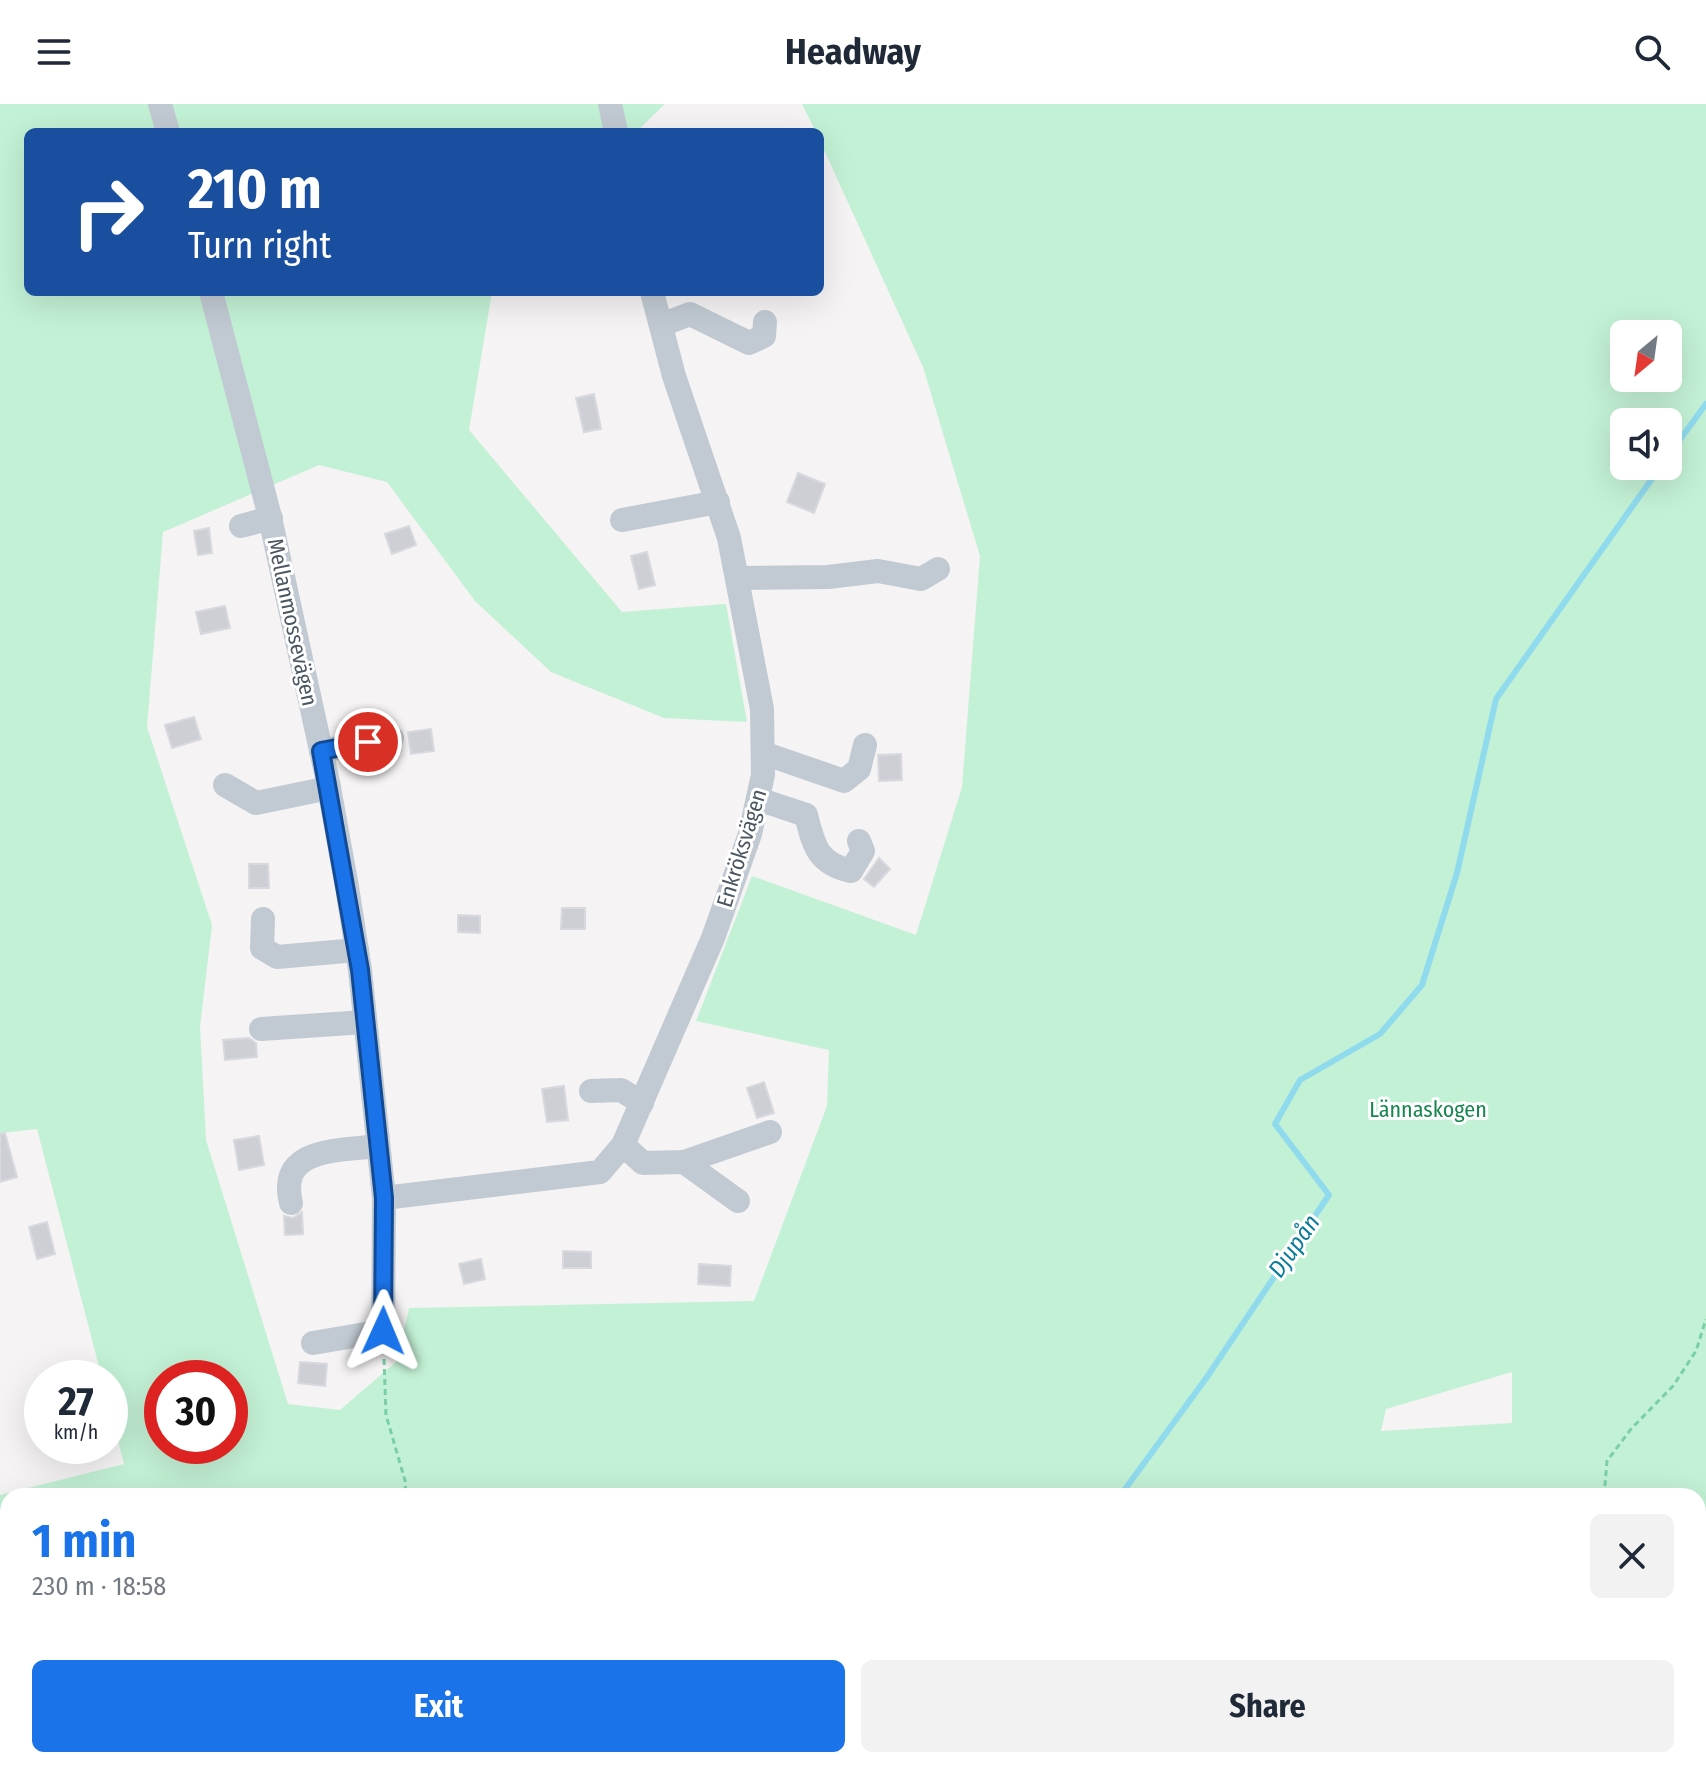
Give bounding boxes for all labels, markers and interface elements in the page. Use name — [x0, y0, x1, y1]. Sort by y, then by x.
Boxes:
icon: menu — [32, 30, 76, 74]
text: Headway — [785, 30, 921, 74]
icon: search — [1630, 30, 1674, 74]
text: 210 m — [188, 156, 322, 223]
icon: right — [56, 160, 160, 264]
text: Turn right — [188, 224, 331, 268]
north arrow — [1610, 320, 1682, 392]
map controls — [1610, 320, 1682, 480]
button: sound — [1610, 408, 1682, 480]
street label: Mellanmossevägen — [262, 536, 323, 708]
pin — [334, 708, 402, 776]
icon: arrive — [346, 720, 390, 764]
street label: Enkröksvägen — [711, 786, 772, 911]
park label: Lännaskogen — [1369, 1096, 1487, 1123]
water label: Djupån — [1262, 1209, 1326, 1283]
position arrow — [341, 1289, 425, 1373]
speed limit sign: 30 — [144, 1360, 248, 1464]
text: 27 — [58, 1378, 94, 1426]
text: km/h — [54, 1420, 98, 1444]
text: 1 min — [32, 1512, 137, 1570]
button: close — [1590, 1514, 1674, 1598]
text: 230 m · 18:58 — [32, 1571, 166, 1602]
button: Exit — [32, 1660, 845, 1752]
button: Share — [861, 1660, 1674, 1752]

